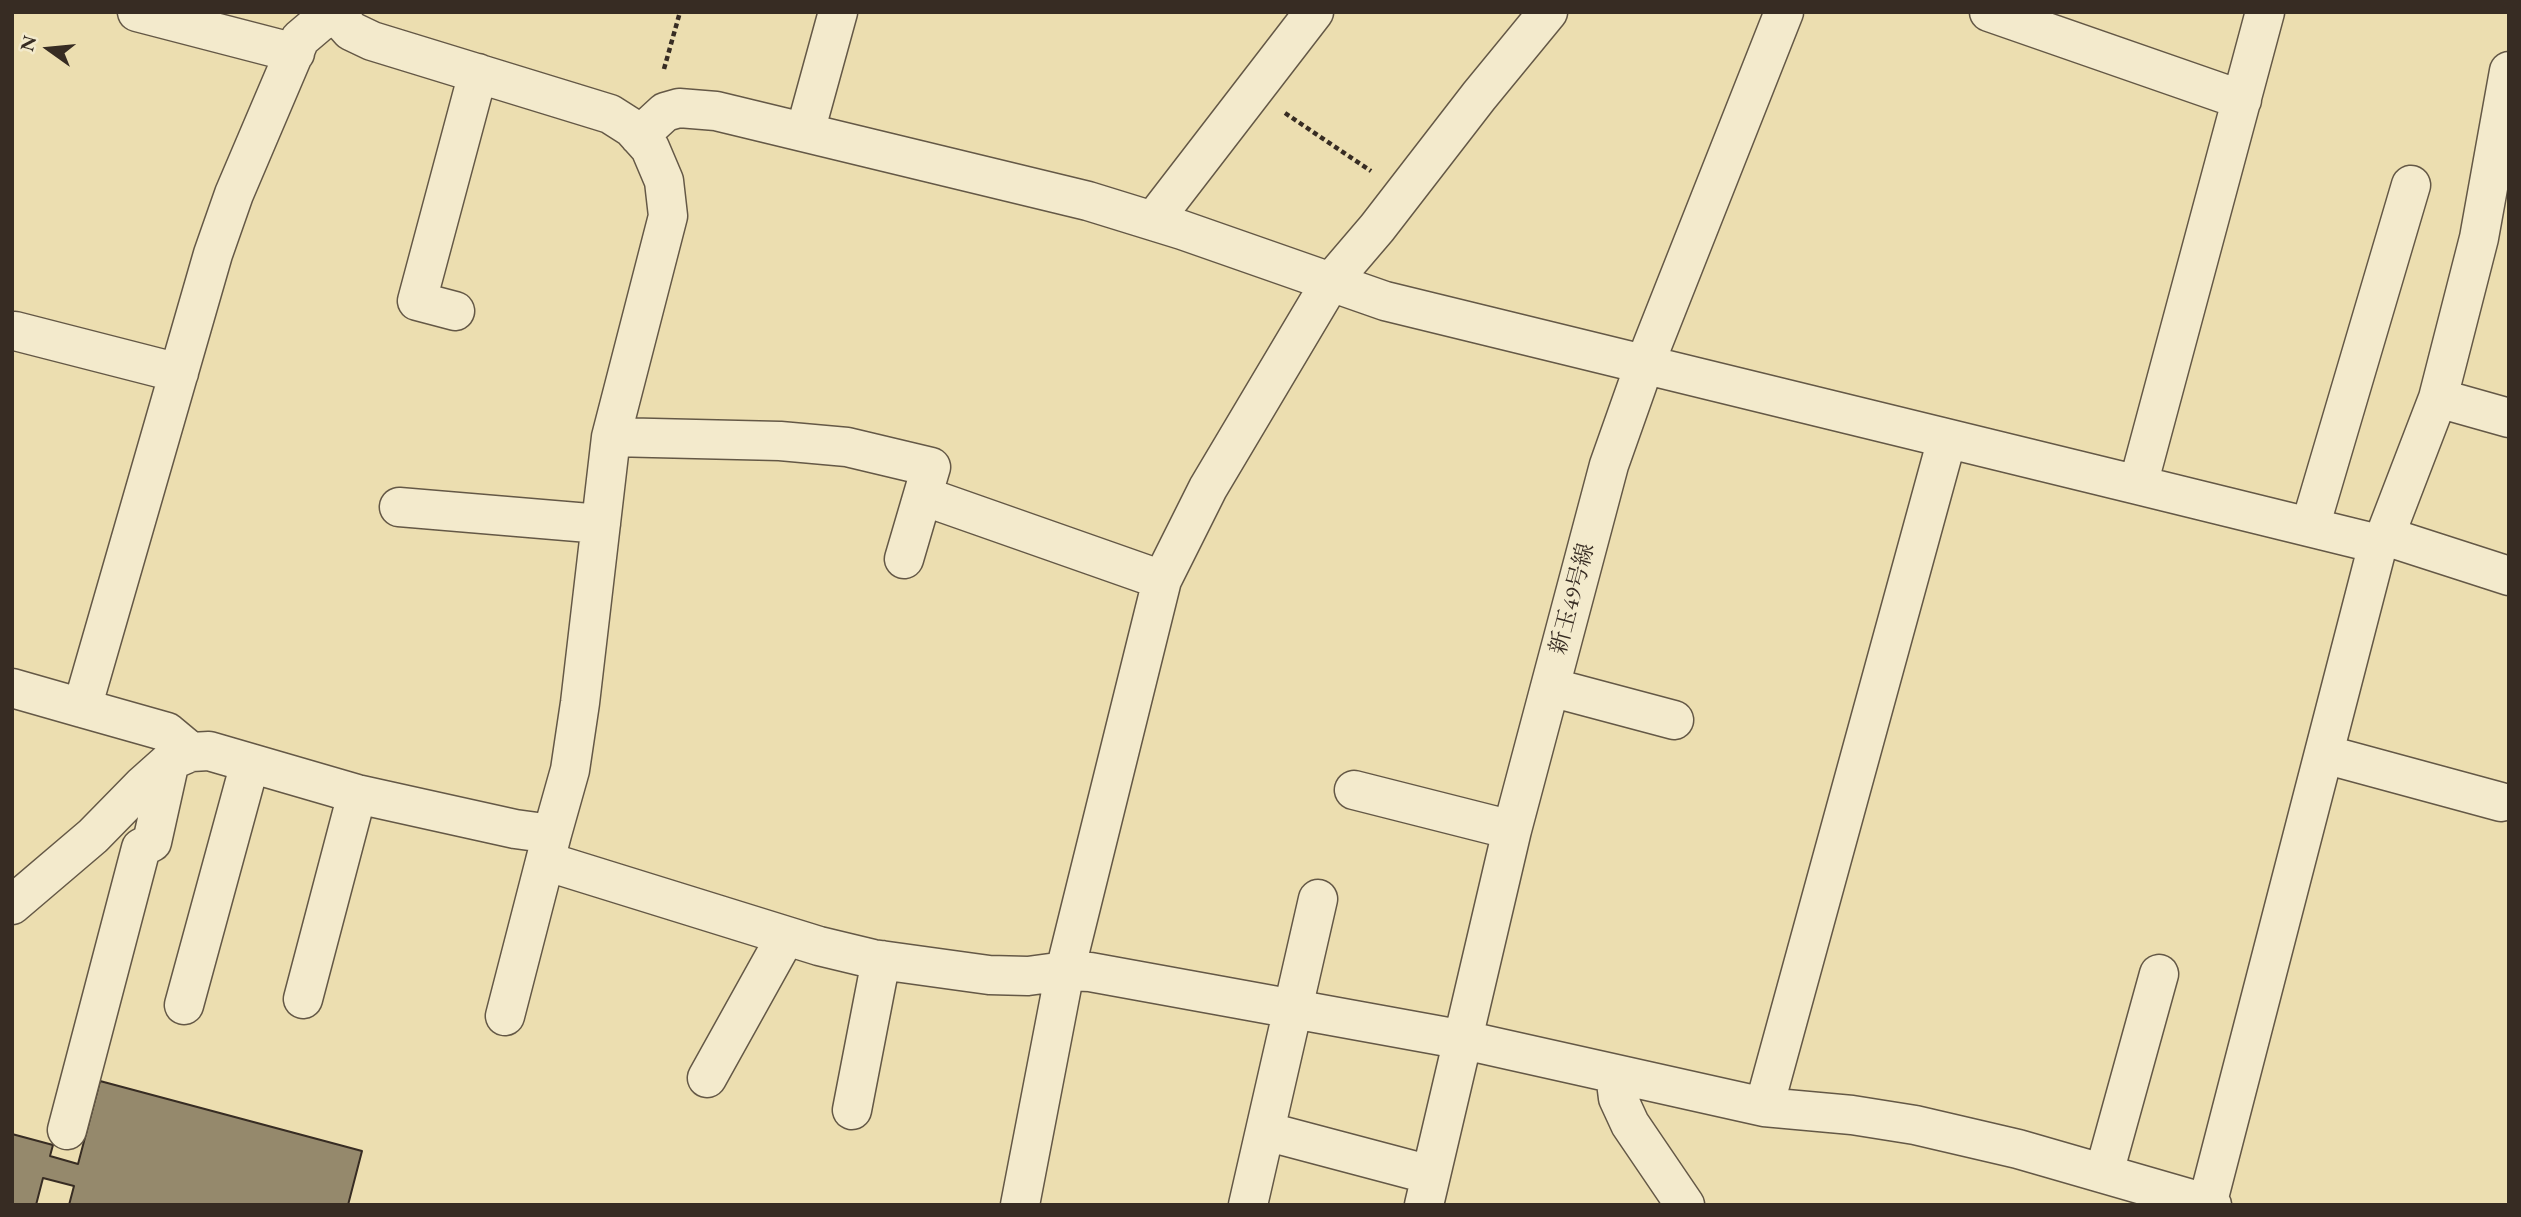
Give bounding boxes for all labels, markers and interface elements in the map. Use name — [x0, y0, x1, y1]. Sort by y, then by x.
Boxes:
north arrow — [14, 14, 84, 84]
text: N — [14, 33, 42, 54]
street label: 新玉49号線 — [1545, 540, 1601, 658]

